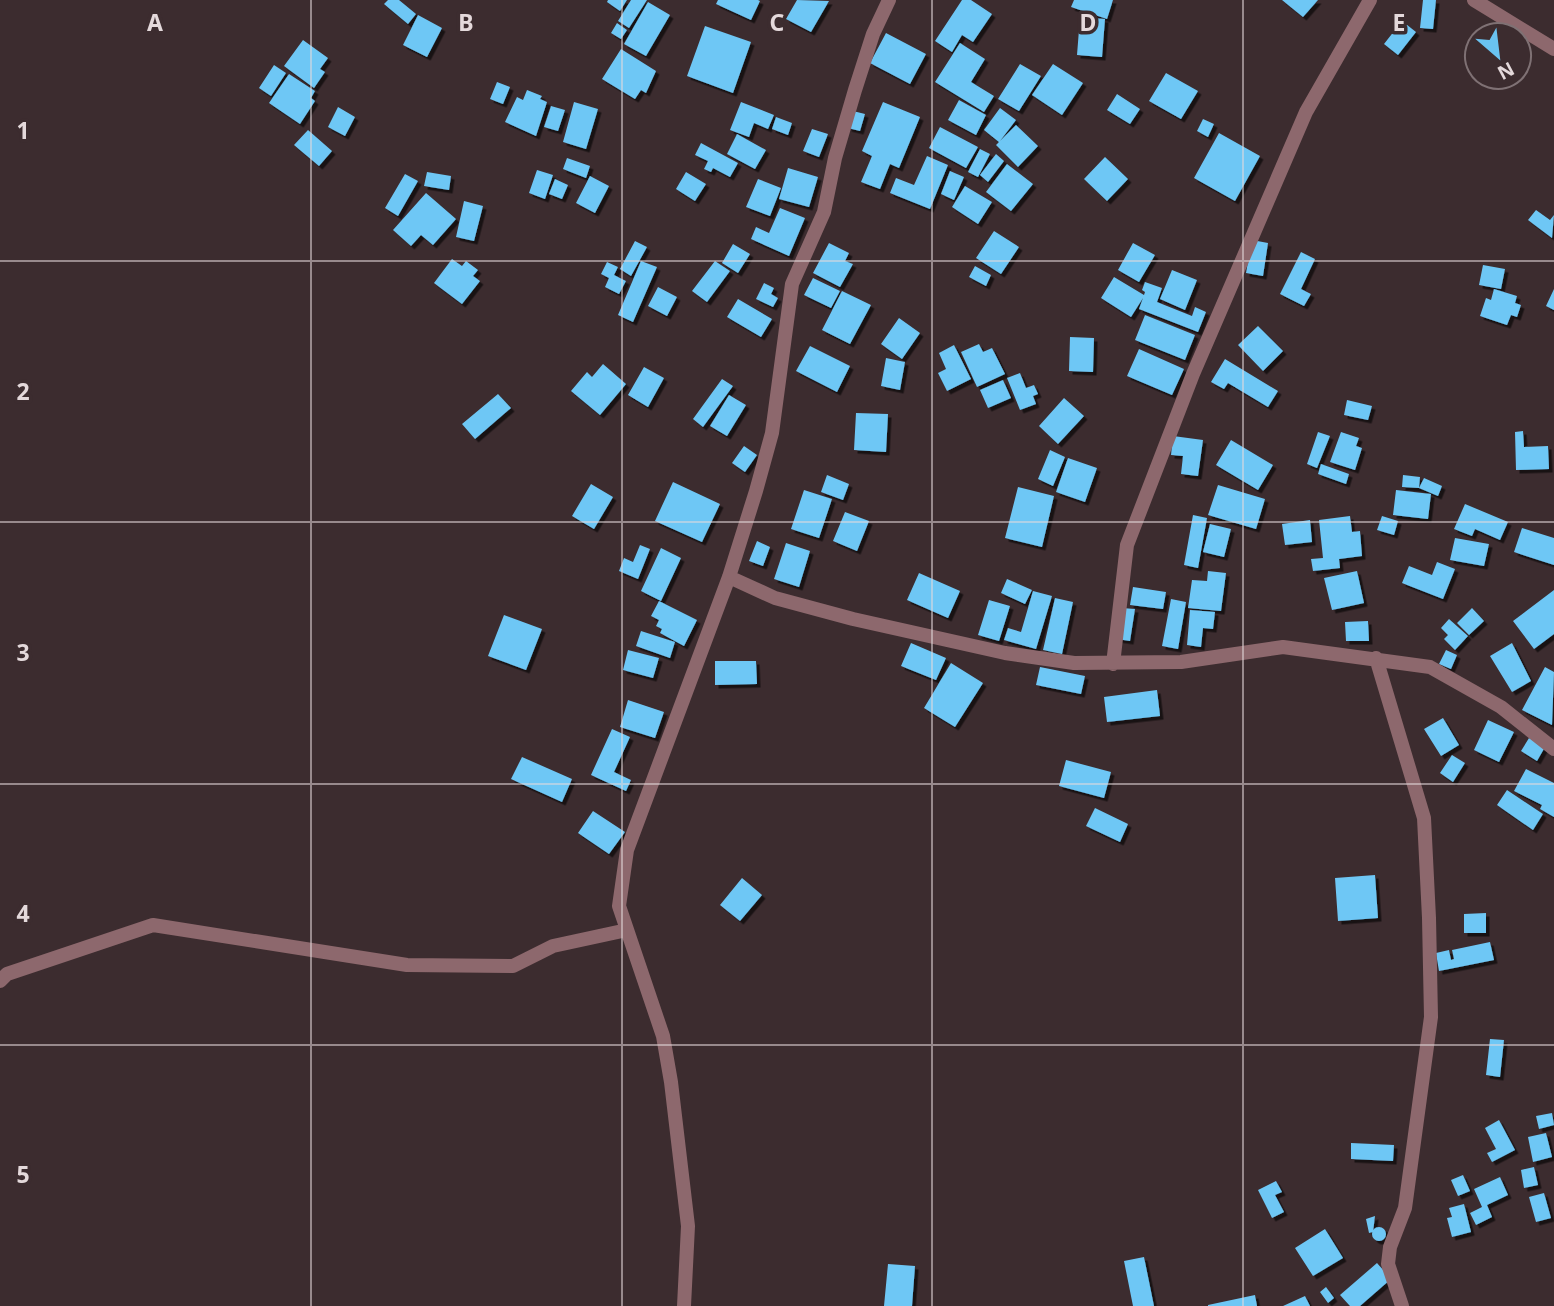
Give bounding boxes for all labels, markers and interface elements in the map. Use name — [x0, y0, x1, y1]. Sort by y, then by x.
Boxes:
text: A — [147, 6, 163, 38]
text: B — [458, 6, 474, 38]
text: C — [770, 6, 785, 38]
text: D — [1080, 6, 1096, 38]
text: E — [1393, 6, 1405, 38]
north arrow — [1463, 21, 1533, 91]
text: N — [1493, 56, 1519, 86]
text: 1 — [16, 114, 30, 146]
text: 2 — [16, 375, 30, 407]
text: 3 — [16, 636, 30, 668]
text: 4 — [16, 897, 30, 929]
text: 5 — [16, 1158, 30, 1190]

